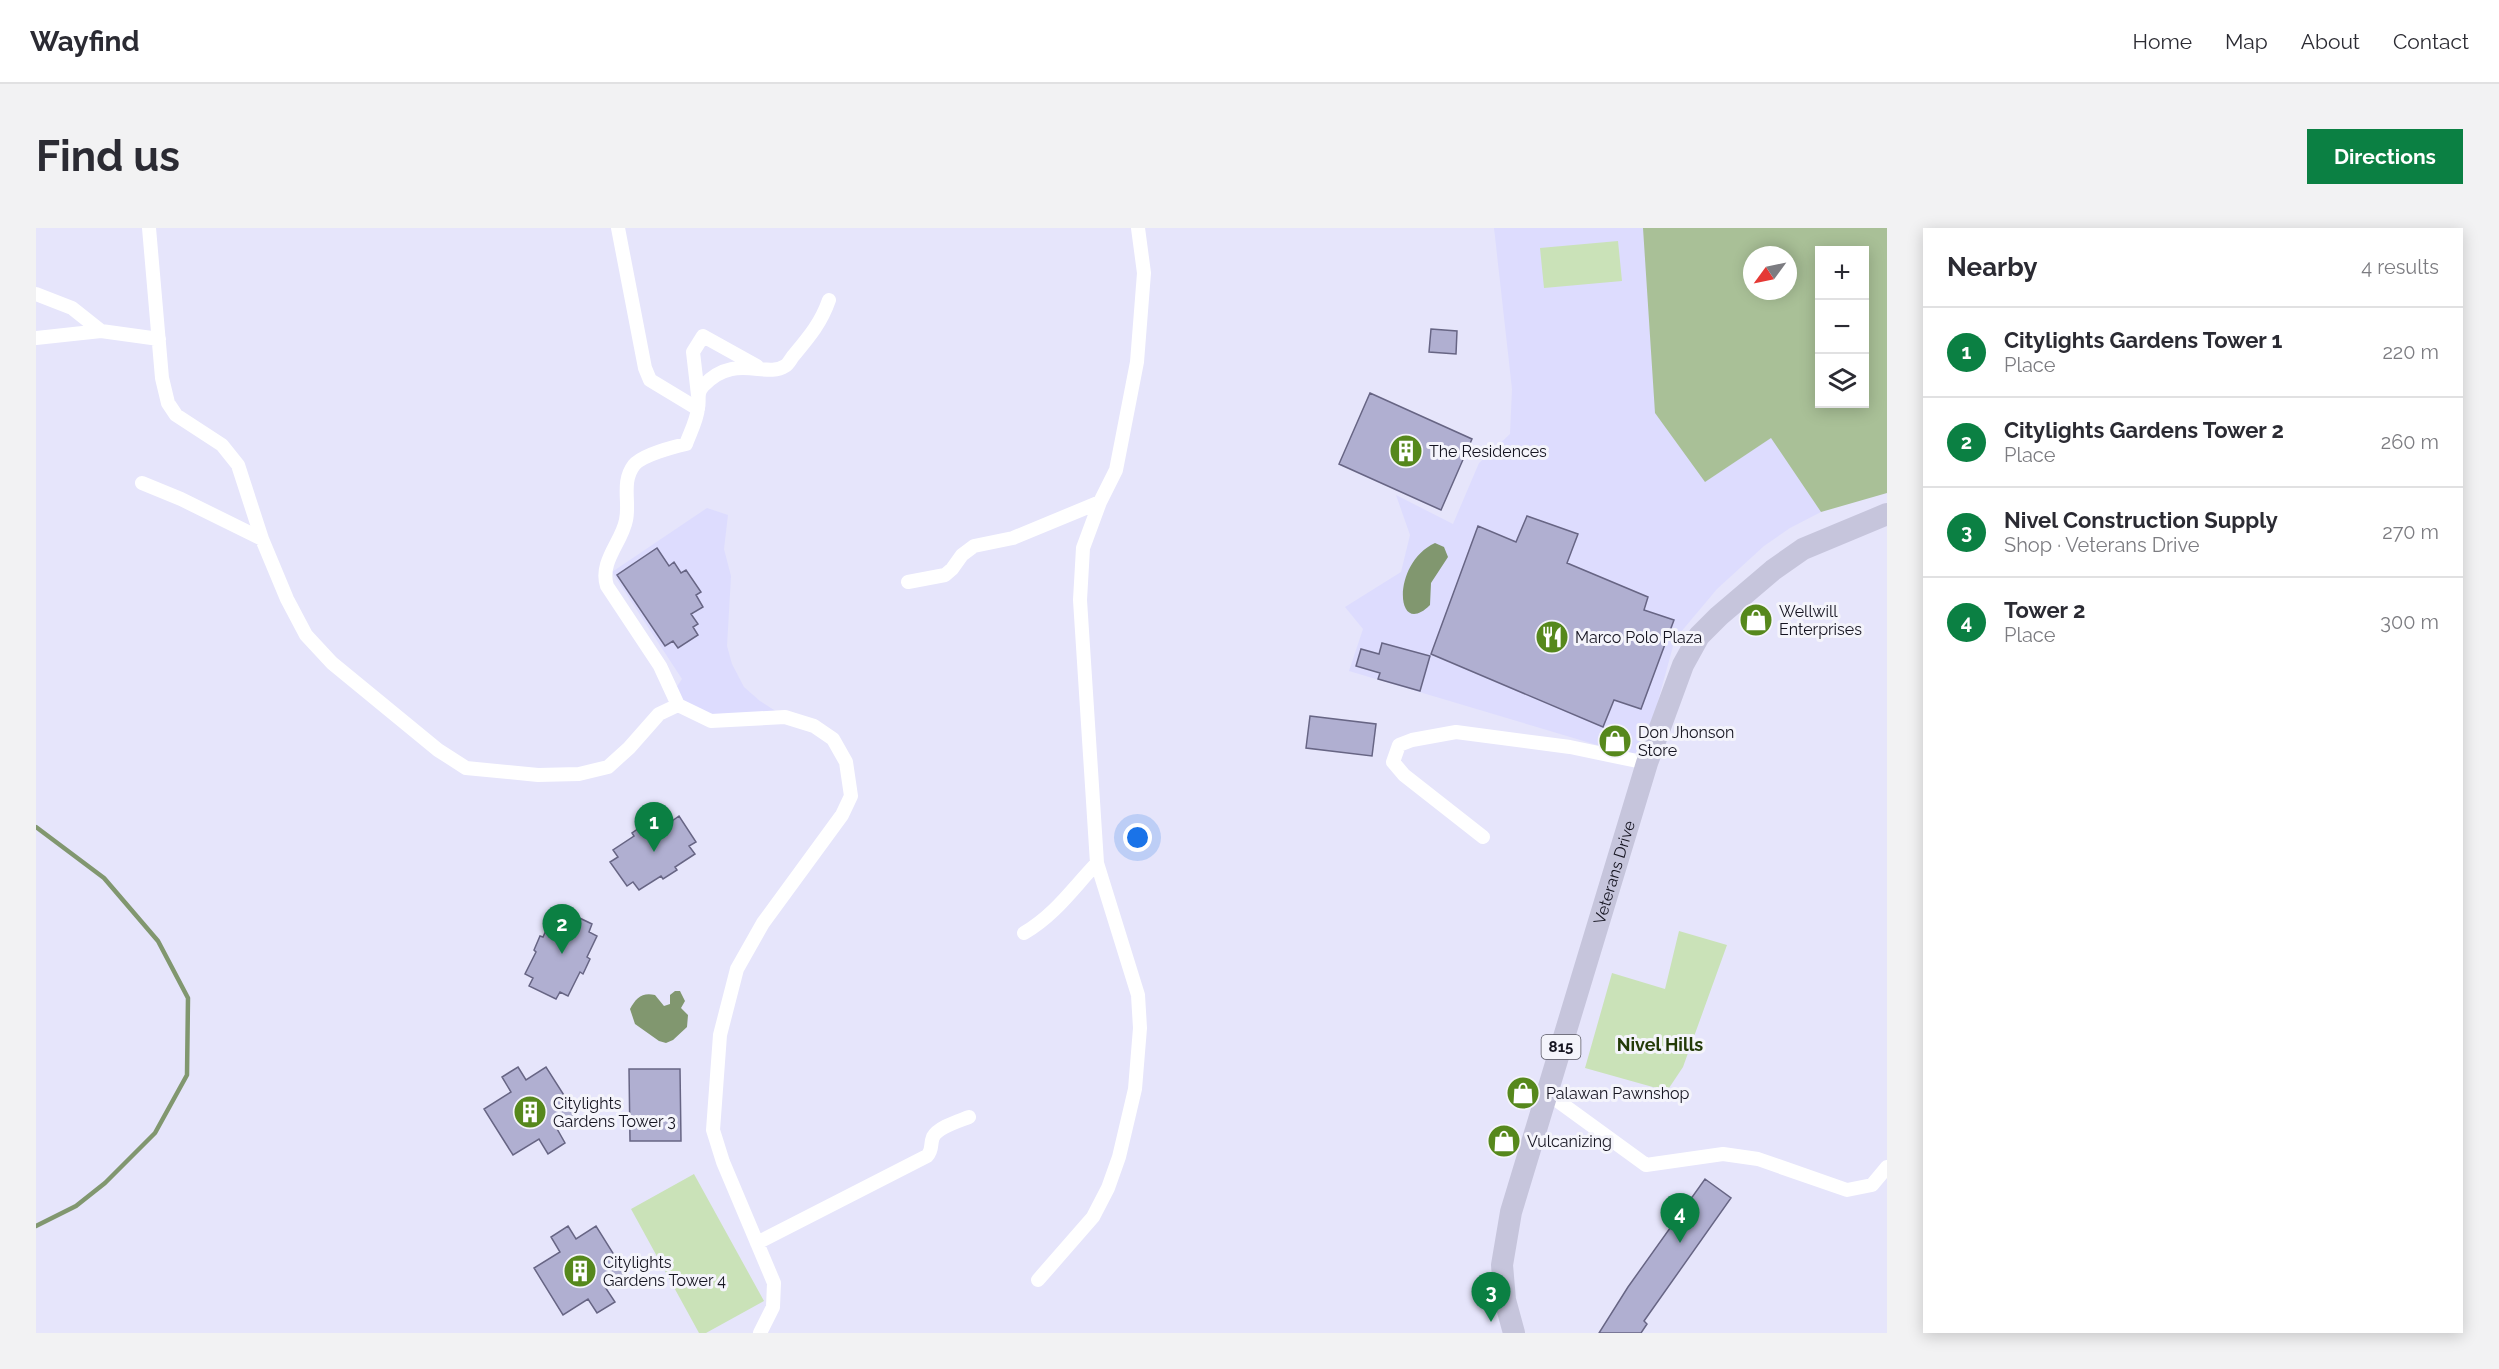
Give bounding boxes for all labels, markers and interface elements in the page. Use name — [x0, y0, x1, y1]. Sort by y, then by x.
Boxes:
text: Wayfind — [30, 25, 140, 58]
text: Home — [2133, 29, 2192, 54]
text: Map — [2225, 29, 2268, 54]
text: About — [2301, 29, 2360, 54]
text: Contact — [2393, 29, 2469, 54]
button: Directions — [2307, 129, 2463, 184]
text: Find us — [36, 132, 180, 181]
north arrow — [1743, 246, 1797, 300]
map controls — [1815, 246, 1869, 408]
button: + — [1815, 246, 1869, 300]
text: Nearby — [1947, 252, 2037, 282]
text: 4 results — [2361, 255, 2439, 279]
button: − — [1815, 300, 1869, 354]
text: Citylights Gardens Tower 1 — [2004, 327, 2283, 353]
text: 1 — [1962, 340, 1971, 364]
text: 220 m — [2382, 340, 2439, 364]
text: Place — [2004, 353, 2055, 377]
button: layers — [1815, 354, 1869, 408]
text: Citylights Gardens Tower 2 — [2004, 417, 2284, 443]
text: 2 — [1961, 430, 1972, 454]
text: 260 m — [2381, 430, 2439, 454]
building icon: The Residences — [1388, 433, 1424, 469]
place label: The Residences — [1429, 442, 1547, 461]
text: Place — [2004, 443, 2055, 467]
text: Nivel Construction Supply — [2004, 507, 2278, 533]
text: 3 — [1961, 520, 1972, 544]
text: 270 m — [2382, 520, 2439, 544]
text: Shop · Veterans Drive — [2004, 533, 2200, 557]
text: Tower 2 — [2004, 597, 2085, 623]
shop icon: Wellwill Enterprises — [1738, 602, 1774, 638]
place label: Wellwill Enterprises — [1779, 602, 1862, 639]
text: 4 — [1961, 610, 1972, 634]
text: 300 m — [2380, 610, 2439, 634]
restaurant icon: Marco Polo Plaza — [1534, 619, 1570, 655]
text: Place — [2004, 623, 2055, 647]
place label: Marco Polo Plaza — [1575, 628, 1702, 647]
shop icon: Don Jhonson Store — [1597, 723, 1633, 759]
place label: Don Jhonson Store — [1638, 723, 1734, 760]
pin: 1 — [634, 802, 674, 852]
street label: Veterans Drive — [1590, 818, 1639, 927]
your location — [1123, 823, 1152, 852]
pin: 2 — [542, 904, 582, 954]
district label: Nivel Hills — [1617, 1034, 1703, 1055]
road number: 815 — [1542, 1035, 1580, 1059]
shop icon: Palawan Pawnshop — [1505, 1075, 1541, 1111]
place label: Palawan Pawnshop — [1546, 1084, 1690, 1103]
building icon: Citylights Gardens Tower 3 — [512, 1094, 548, 1130]
place label: Citylights Gardens Tower 3 — [553, 1094, 676, 1131]
shop icon: Vulcanizing — [1486, 1123, 1522, 1159]
place label: Vulcanizing — [1527, 1132, 1612, 1151]
pin: 4 — [1660, 1194, 1700, 1243]
building icon: Citylights Gardens Tower 4 — [562, 1253, 598, 1289]
place label: Citylights Gardens Tower 4 — [603, 1253, 726, 1290]
pin: 3 — [1472, 1272, 1510, 1322]

